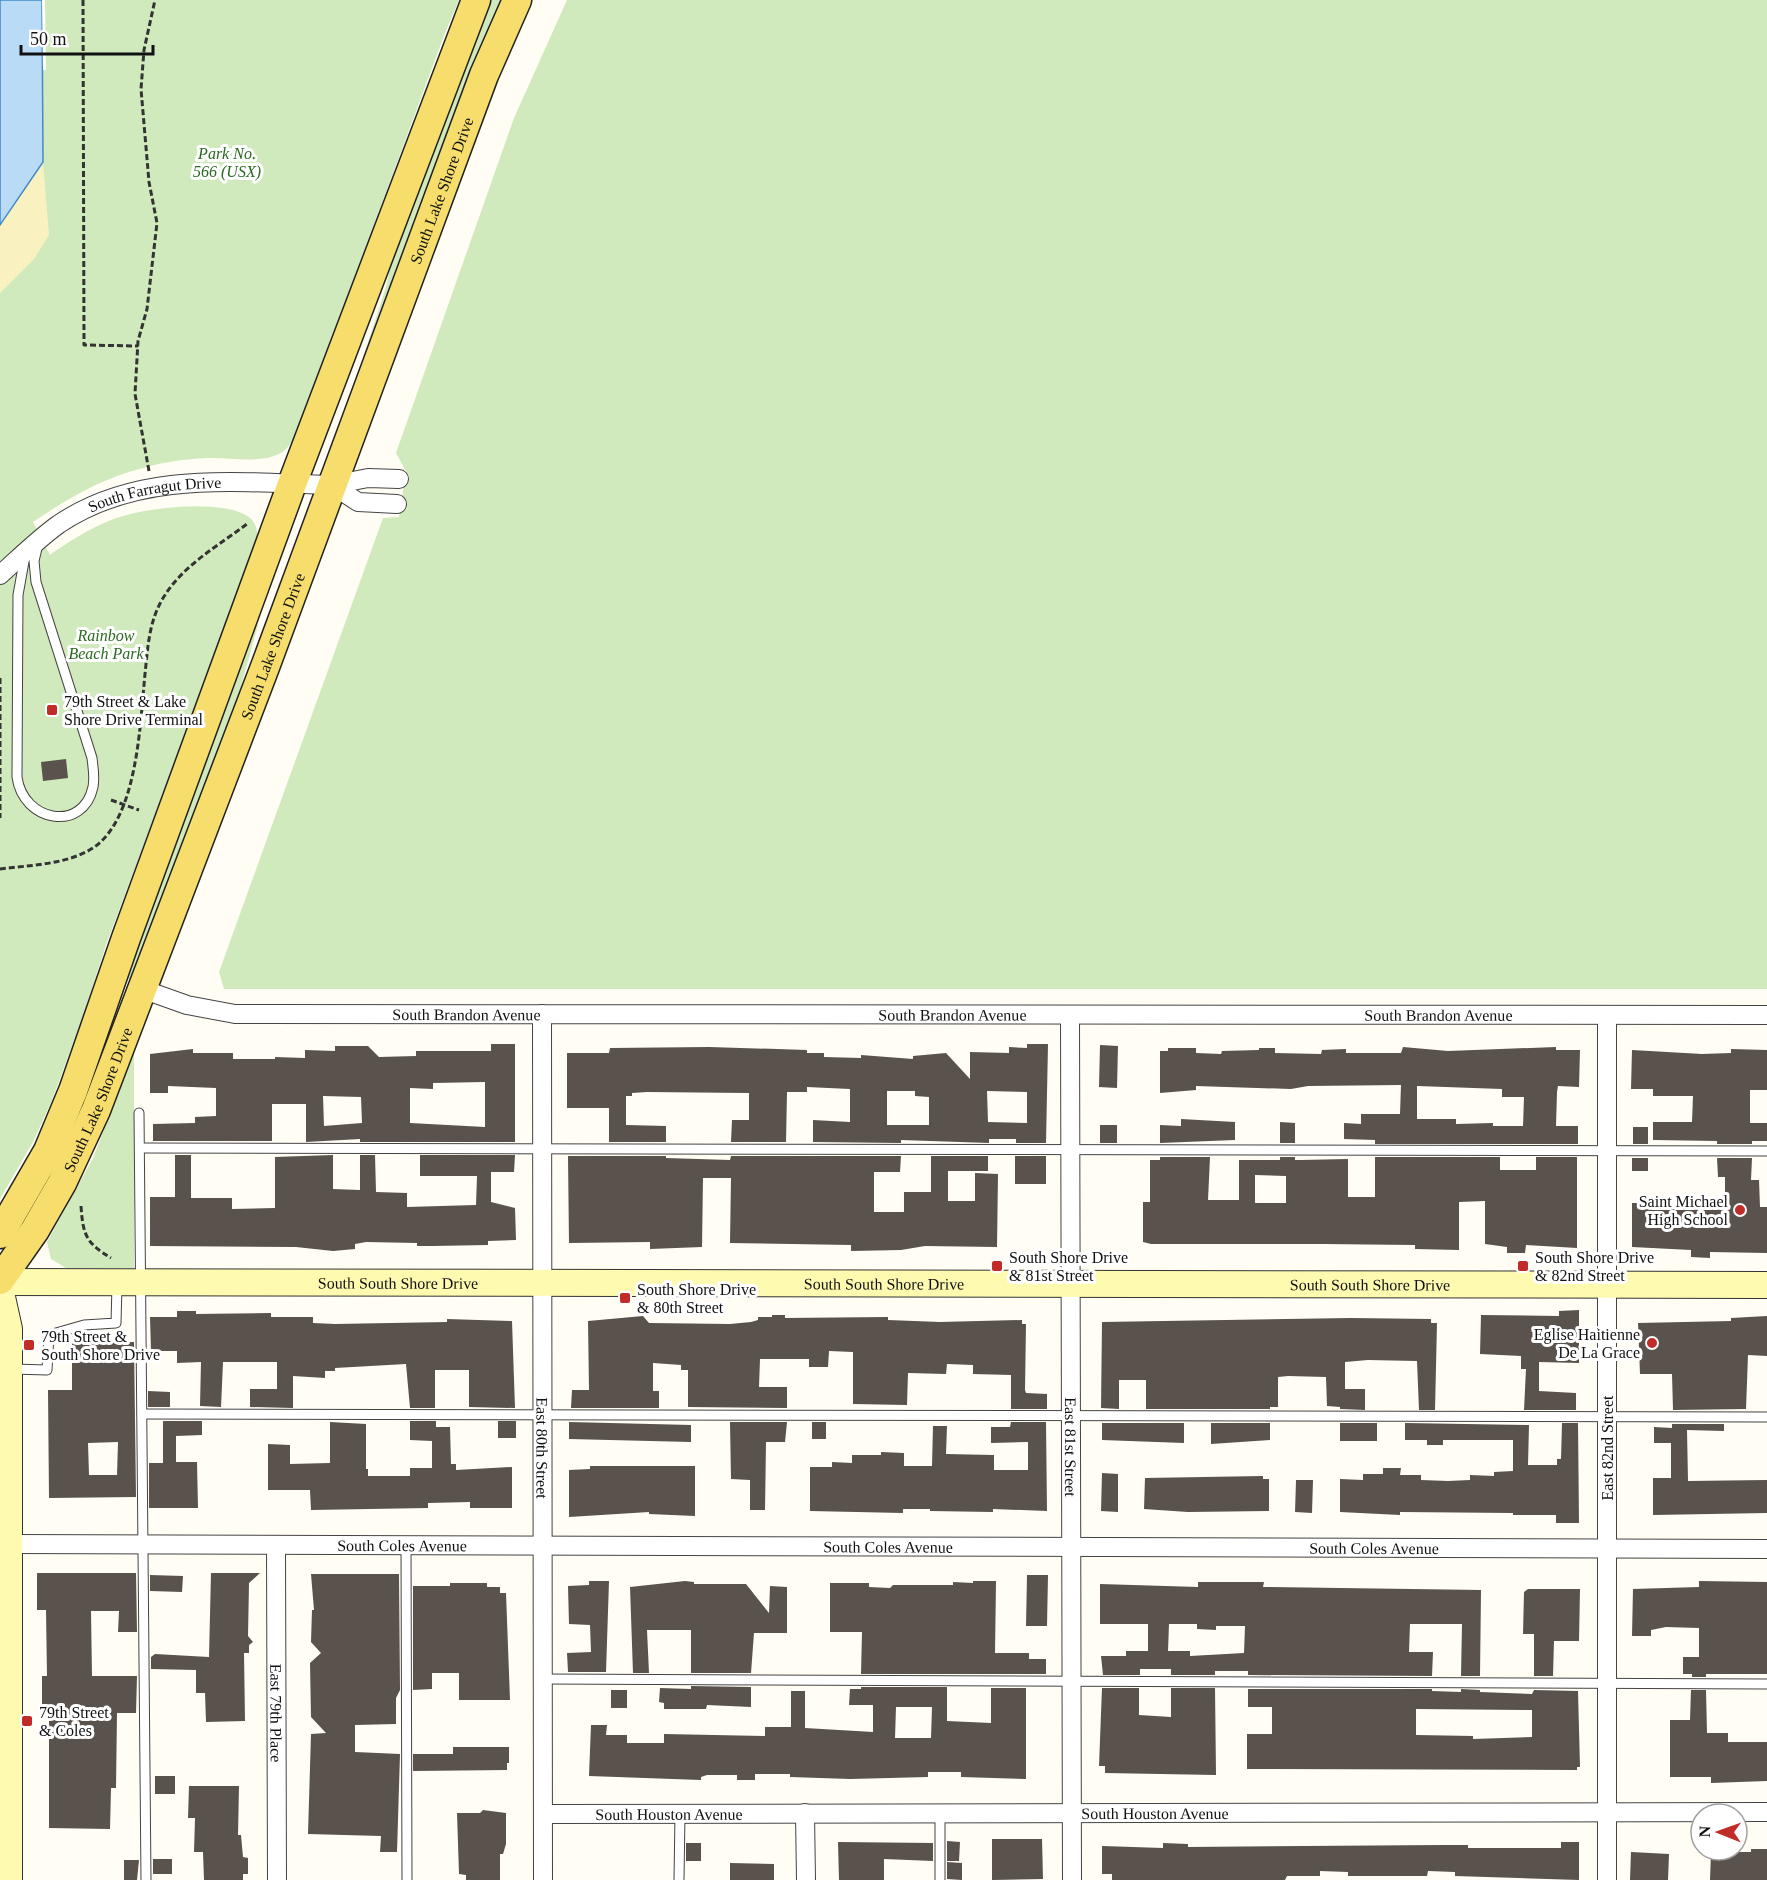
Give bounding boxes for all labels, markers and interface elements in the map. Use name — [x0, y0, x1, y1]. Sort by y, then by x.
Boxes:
scale bar — [21, 18, 153, 56]
text: 50 m — [30, 29, 67, 49]
street label: South Lake Shore Drive — [406, 115, 476, 266]
park label: Park No. 566 (USX) — [193, 145, 261, 181]
street label: South Farragut Drive — [85, 473, 221, 515]
street label: South Lake Shore Drive — [237, 571, 308, 722]
park label: Rainbow Beach Park — [68, 627, 144, 662]
place label: 79th Street & Lake Shore Drive Terminal — [64, 693, 204, 728]
marker: 79th Street & Lake Shore Drive Terminal — [45, 703, 59, 717]
street label: South Brandon Avenue — [392, 1006, 541, 1023]
street label: South Brandon Avenue — [878, 1006, 1027, 1023]
street label: South Brandon Avenue — [1364, 1006, 1513, 1023]
street label: South Lake Shore Drive — [60, 1025, 135, 1175]
place label: Saint Michael High School — [1639, 1193, 1729, 1229]
marker: Saint Michael High School — [1733, 1203, 1747, 1217]
place label: South Shore Drive & 81st Street — [1009, 1249, 1128, 1284]
place label: South Shore Drive & 82nd Street — [1535, 1249, 1654, 1284]
marker: South Shore Drive & 81st Street — [990, 1259, 1004, 1273]
marker: South Shore Drive & 82nd Street — [1516, 1259, 1530, 1273]
street label: South South Shore Drive — [318, 1274, 478, 1291]
street label: South South Shore Drive — [804, 1275, 964, 1292]
street label: South South Shore Drive — [1290, 1276, 1450, 1293]
place label: South Shore Drive & 80th Street — [637, 1281, 756, 1316]
marker: South Shore Drive & 80th Street — [618, 1291, 632, 1305]
place label: Eglise Haitienne De La Grace — [1534, 1326, 1640, 1361]
place label: 79th Street & South Shore Drive — [41, 1328, 160, 1363]
marker: Eglise Haitienne De La Grace — [1645, 1336, 1659, 1350]
marker: 79th Street & South Shore Drive — [22, 1338, 36, 1352]
street label: East 82nd Street — [1599, 1395, 1616, 1500]
street label: East 80th Street — [534, 1397, 551, 1499]
street label: East 81st Street — [1062, 1397, 1080, 1497]
street label: South Coles Avenue — [337, 1536, 467, 1554]
street label: South Coles Avenue — [823, 1538, 953, 1555]
street label: South Coles Avenue — [1309, 1539, 1439, 1557]
street label: East 79th Place — [268, 1664, 285, 1762]
place label: 79th Street & Coles — [39, 1704, 109, 1739]
marker: 79th Street & Coles — [20, 1714, 34, 1728]
north arrow — [1689, 1802, 1749, 1862]
street label: South Houston Avenue — [1081, 1804, 1229, 1822]
street label: South Houston Avenue — [595, 1805, 743, 1822]
text: N — [1696, 1825, 1713, 1838]

